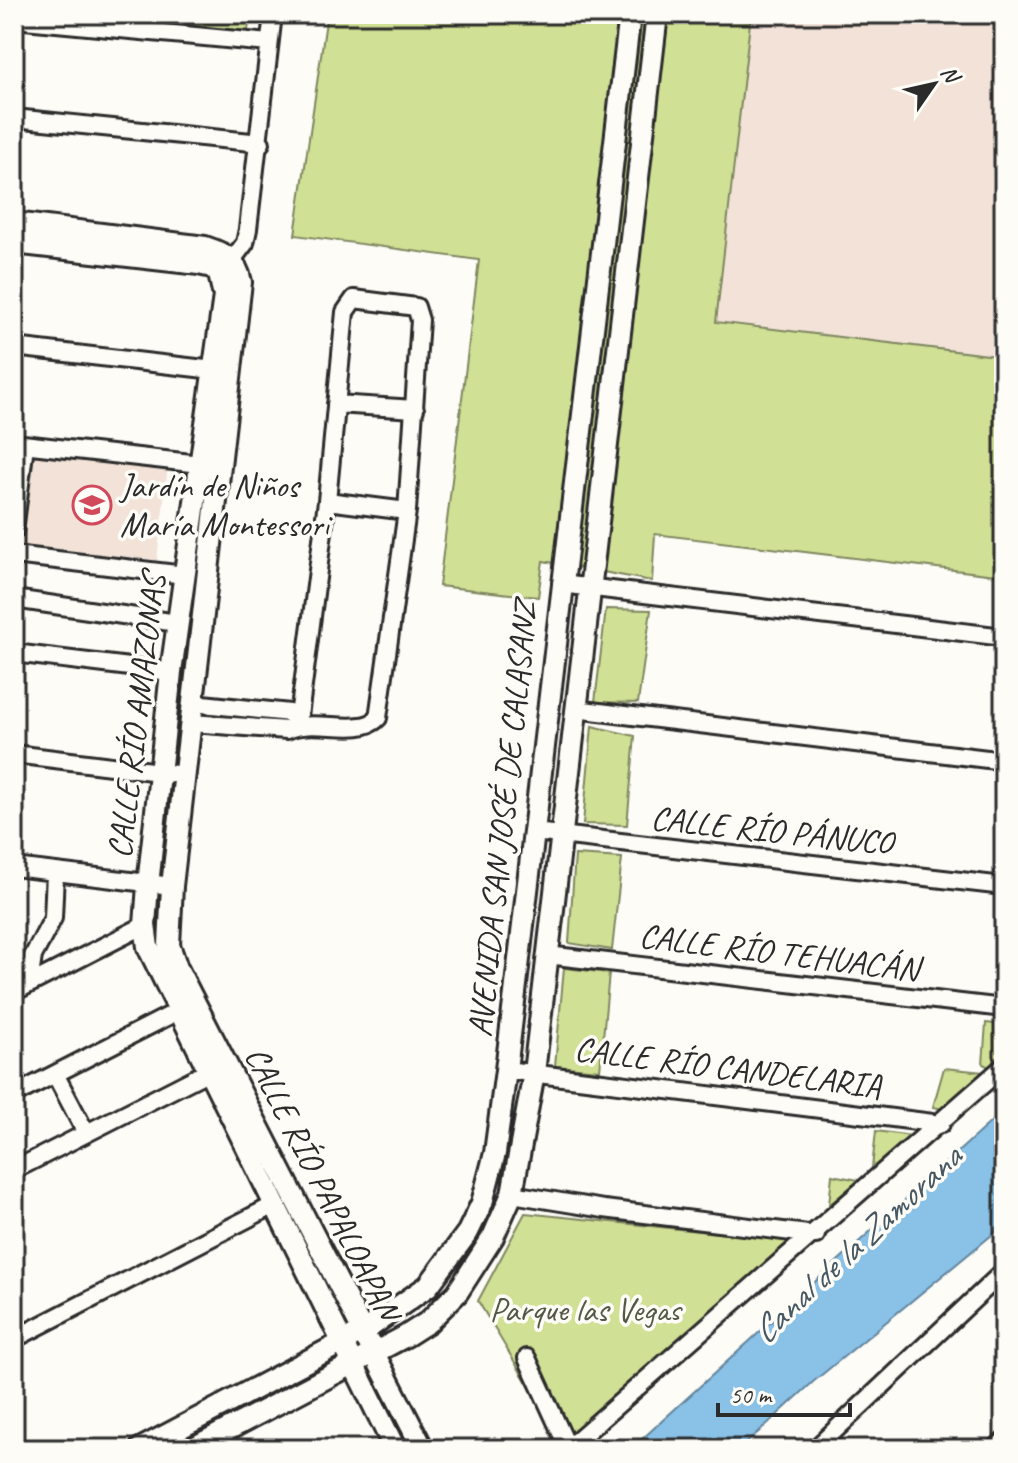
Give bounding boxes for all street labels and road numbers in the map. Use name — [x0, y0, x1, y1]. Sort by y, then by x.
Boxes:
street label: CALLE RÍO AMAZONAS — [97, 565, 176, 860]
street label: AVENIDA SAN JOSÉ DE CALASANZ — [458, 594, 547, 1039]
street label: CALLE RÍO PÁNUCO — [649, 796, 898, 864]
street label: CALLE RÍO TEHUACÁN — [637, 914, 927, 991]
street label: CALLE RÍO CANDELARIA — [572, 1027, 885, 1107]
street label: CALLE RÍO PAPALOAPAN — [235, 1039, 413, 1331]

